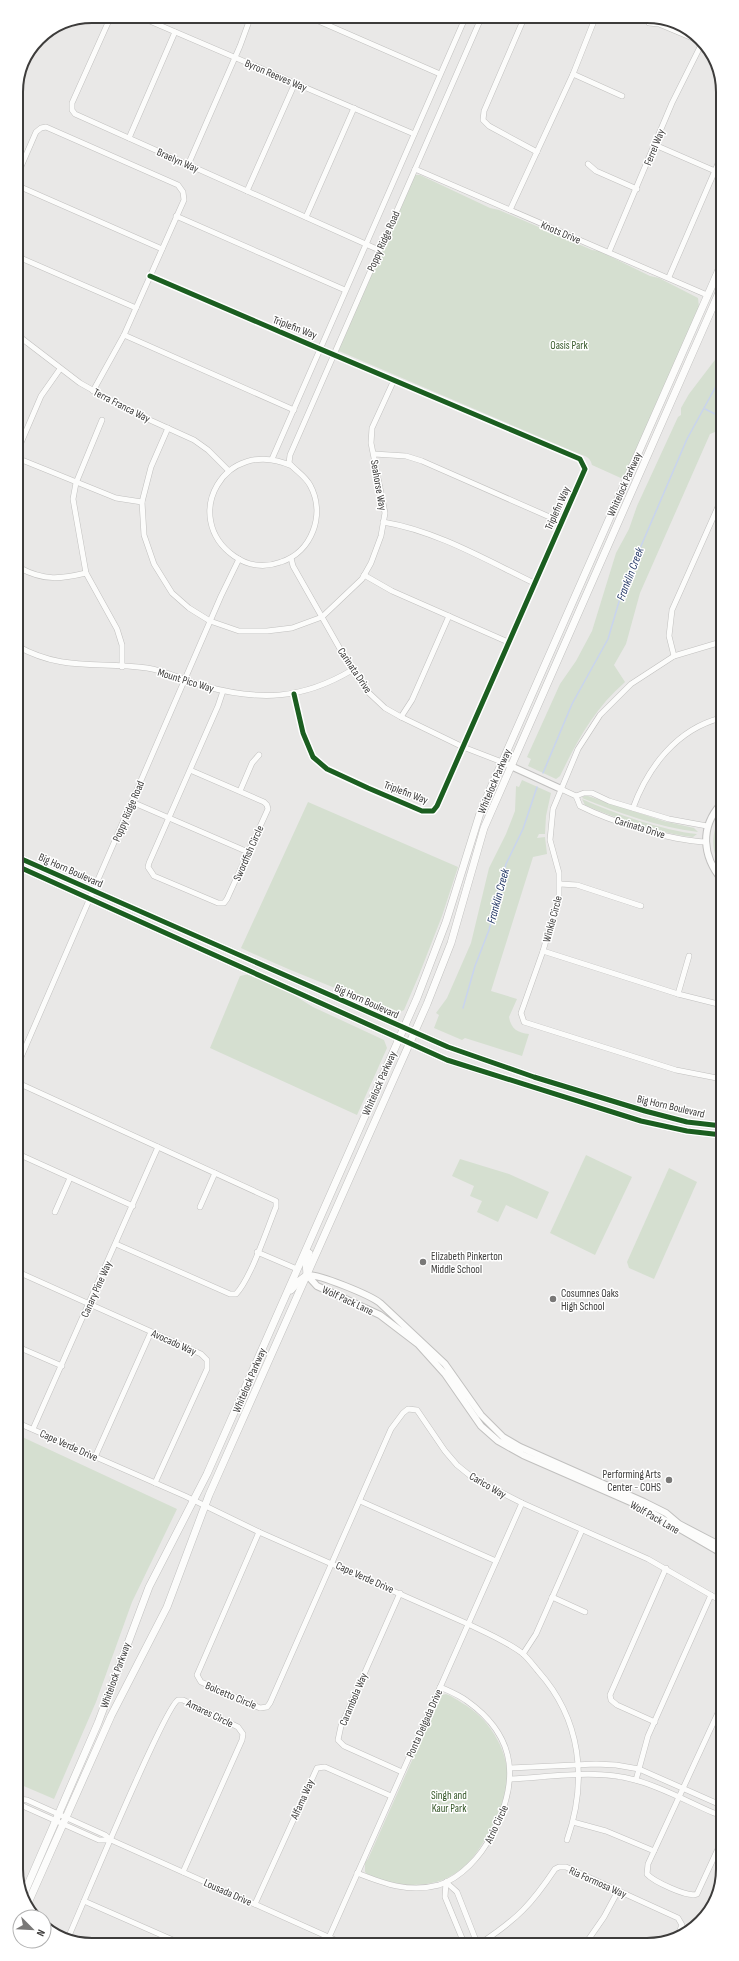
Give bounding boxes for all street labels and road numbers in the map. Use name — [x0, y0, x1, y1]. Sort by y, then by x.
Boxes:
street label: Byron Reeves Way — [243, 57, 310, 95]
street label: Ferrel Way — [641, 126, 668, 167]
street label: Braelyn Way — [155, 145, 201, 176]
street label: Poppy Ridge Road — [364, 209, 403, 273]
street label: Knots Drive — [539, 218, 583, 247]
street label: Triplefin Way — [271, 313, 320, 342]
street label: Terra Franca Way — [91, 386, 153, 426]
street label: Whitelock Parkway — [604, 449, 645, 518]
street label: Seahorse Way — [368, 459, 389, 512]
street label: Triplefin Way — [542, 484, 573, 532]
street label: Carinata Drive — [335, 645, 375, 695]
street label: Mount Pico Way — [156, 666, 216, 695]
street label: Whitelock Parkway — [475, 746, 514, 816]
street label: Poppy Ridge Road — [110, 778, 147, 844]
street label: Triplefin Way — [382, 778, 431, 807]
street label: Carinata Drive — [613, 814, 667, 841]
street label: Swordfish Circle — [230, 823, 266, 883]
street label: Big Horn Boulevard — [37, 850, 105, 891]
street label: Winkle Circle — [540, 894, 565, 944]
street label: Big Horn Boulevard — [333, 981, 401, 1022]
street label: Whitelock Parkway — [359, 1048, 400, 1117]
street label: Big Horn Boulevard — [636, 1092, 706, 1121]
street label: Canary Pine Way — [78, 1258, 115, 1319]
street label: Wolf Pack Lane — [320, 1283, 375, 1318]
street label: Avocado Way — [148, 1326, 199, 1358]
street label: Whitelock Parkway — [230, 1345, 269, 1415]
street label: Cape Verde Drive — [38, 1427, 100, 1464]
street label: Carico Way — [467, 1470, 509, 1502]
street label: Wolf Pack Lane — [628, 1498, 682, 1537]
street label: Cape Verde Drive — [334, 1559, 396, 1596]
street label: Whitelock Parkway — [98, 1640, 134, 1710]
street label: Carambola Way — [337, 1670, 371, 1728]
street label: Bolcetto Circle — [203, 1679, 258, 1712]
street label: Ponta Delgada Drive — [404, 1687, 445, 1759]
street label: Amares Circle — [183, 1696, 235, 1730]
street label: Alfama Way — [287, 1776, 317, 1822]
street label: Atrio Circle — [482, 1803, 511, 1846]
street label: Ria Formosa Way — [567, 1864, 629, 1901]
street label: Lousada Drive — [202, 1876, 254, 1909]

